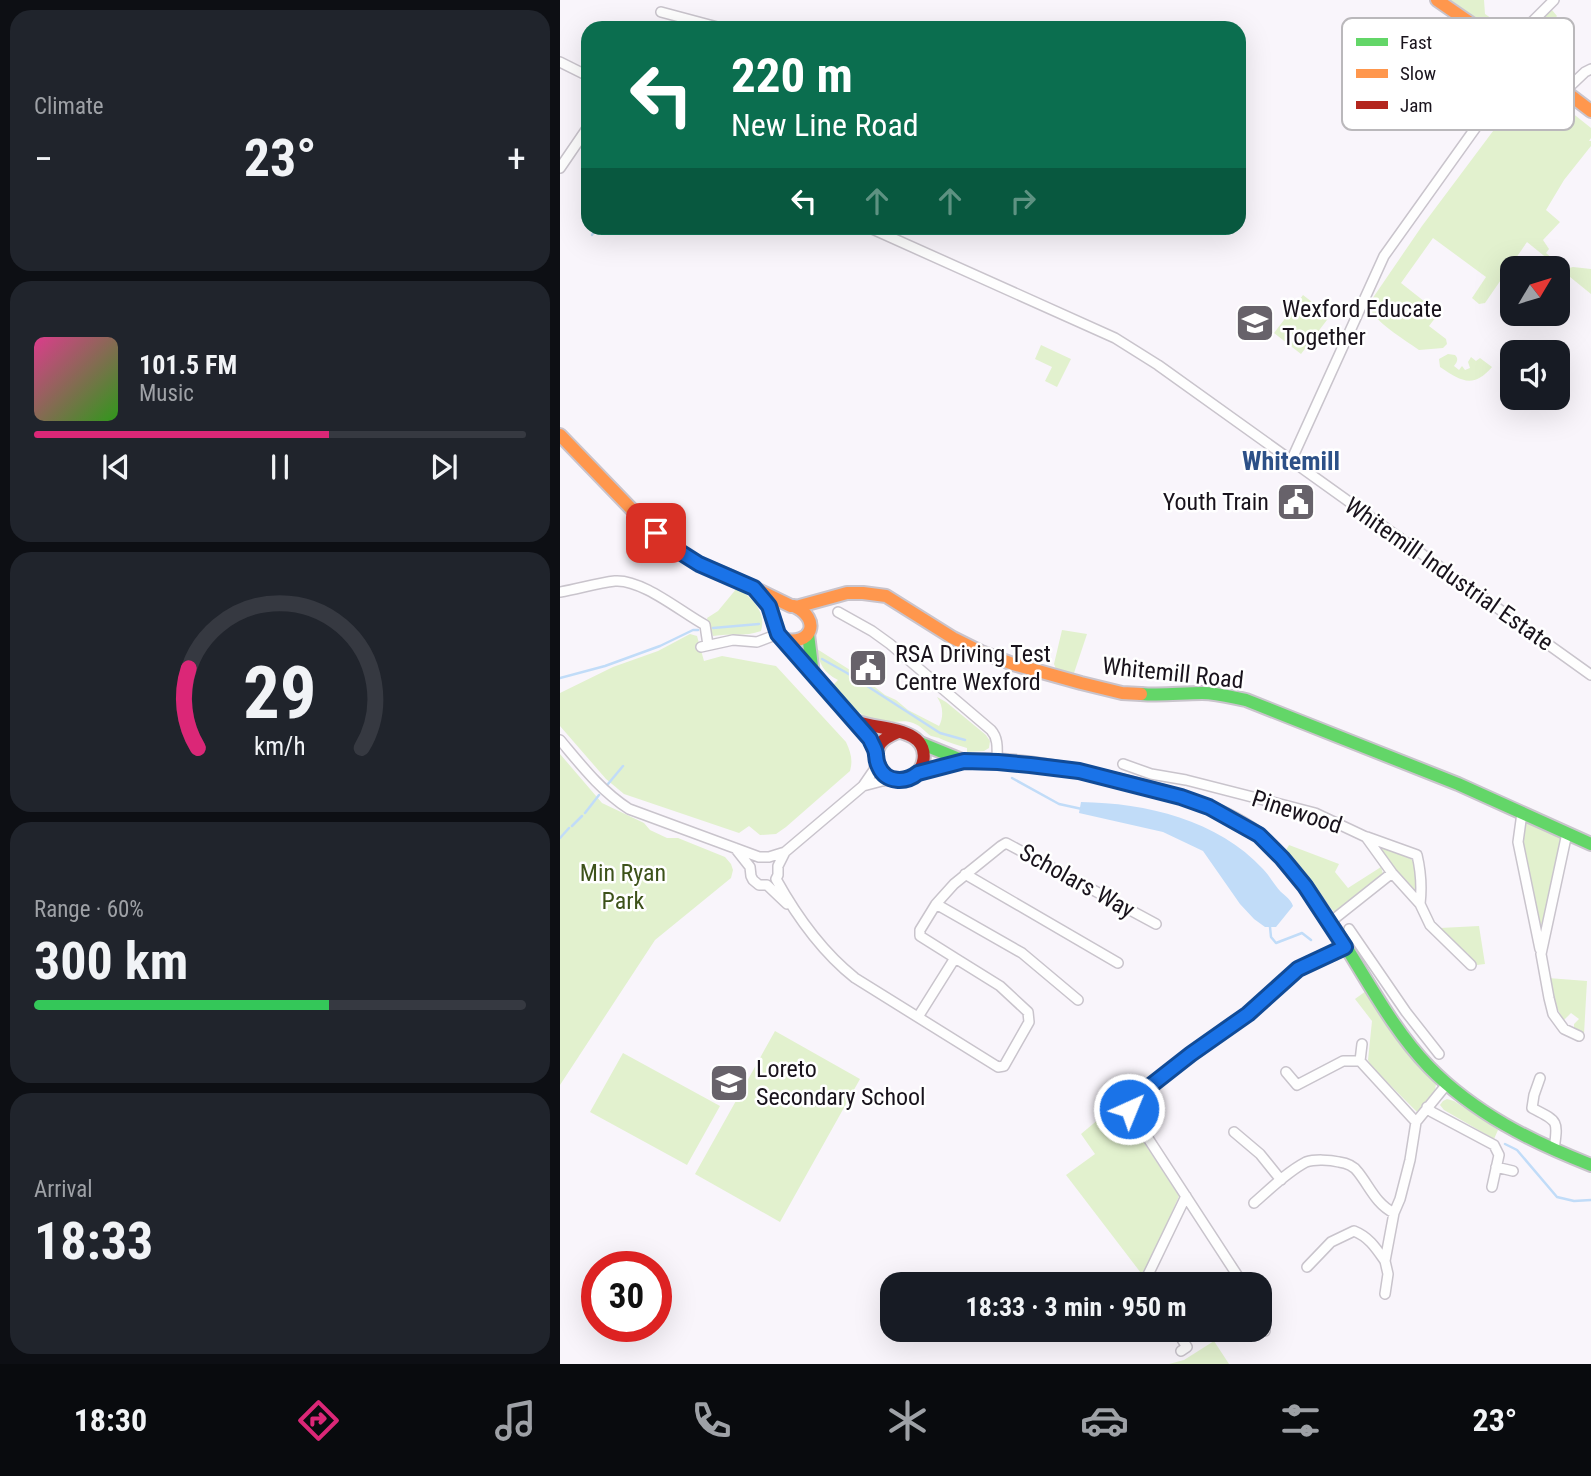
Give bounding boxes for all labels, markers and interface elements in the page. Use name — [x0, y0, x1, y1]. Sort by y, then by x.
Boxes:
legend — [1342, 18, 1574, 130]
text: Fast — [1400, 31, 1432, 54]
text: 220 m — [731, 47, 853, 104]
icon: left — [616, 49, 707, 140]
text: Slow — [1400, 62, 1436, 85]
text: Climate — [34, 93, 104, 120]
text: Jam — [1400, 94, 1433, 117]
text: New Line Road — [731, 106, 919, 144]
text: 23° — [244, 128, 316, 189]
text: − — [34, 137, 53, 181]
text: + — [507, 137, 526, 181]
icon: left — [785, 182, 823, 220]
icon: ahead — [858, 182, 896, 220]
icon: ahead — [931, 182, 969, 220]
icon: right — [1004, 182, 1042, 220]
north arrow — [1500, 256, 1570, 326]
map controls — [1500, 256, 1570, 410]
place label: Wexford Educate Together — [1282, 295, 1442, 351]
school or university icon: Wexford Educate Together — [1234, 302, 1276, 344]
button: sound — [1500, 340, 1570, 410]
text: 101.5 FM — [139, 350, 237, 380]
text: Music — [139, 380, 194, 407]
district label: Whitemill — [1242, 446, 1340, 476]
icon: previous — [97, 448, 135, 486]
icon: pause — [261, 448, 299, 486]
icon: next — [425, 448, 463, 486]
public building icon: Youth Train — [1275, 481, 1317, 523]
place label: Youth Train — [1163, 488, 1269, 516]
street label: Whitemill Industrial Estate — [1339, 491, 1559, 657]
pin — [626, 503, 686, 563]
icon: arrive — [637, 514, 675, 552]
place label: RSA Driving Test Centre Wexford — [895, 640, 1051, 696]
public building icon: RSA Driving Test Centre Wexford — [847, 647, 889, 689]
text: 29 — [243, 650, 317, 736]
street label: Whitemill Road — [1101, 652, 1245, 694]
text: km/h — [254, 732, 306, 761]
street label: Pinewood — [1248, 784, 1346, 840]
street label: Scholars Way — [1015, 838, 1139, 924]
park label: Min Ryan Park — [580, 859, 666, 915]
text: Range · 60% — [34, 896, 144, 923]
text: 300 km — [34, 931, 188, 992]
place label: Loreto Secondary School — [756, 1055, 926, 1111]
school or university icon: Loreto Secondary School — [708, 1062, 750, 1104]
position arrow — [1092, 1072, 1166, 1146]
text: Arrival — [34, 1176, 93, 1203]
text: 18:33 — [34, 1211, 153, 1272]
speed limit sign: 30 — [581, 1251, 672, 1342]
text: 18:33 · 3 min · 950 m — [966, 1292, 1186, 1322]
icon: directions — [294, 1396, 343, 1445]
icon: music — [491, 1396, 540, 1445]
icon: phone — [687, 1396, 736, 1445]
icon: climate — [883, 1396, 932, 1445]
icon: car — [1080, 1396, 1129, 1445]
icon: filters — [1276, 1396, 1325, 1445]
text: 18:30 — [74, 1401, 147, 1439]
text: 23° — [1473, 1401, 1517, 1439]

